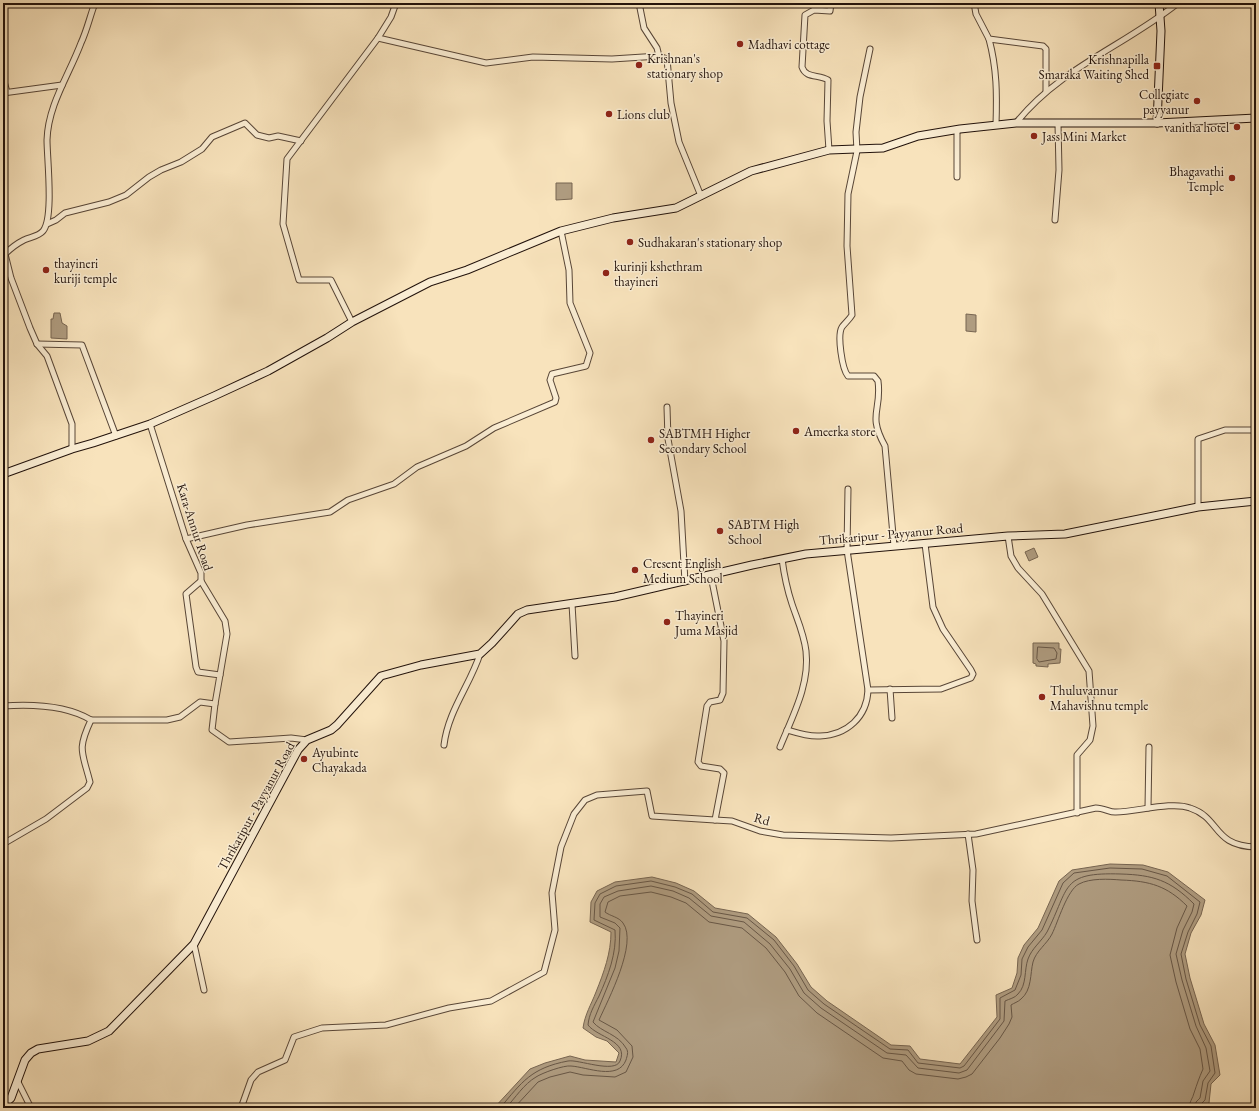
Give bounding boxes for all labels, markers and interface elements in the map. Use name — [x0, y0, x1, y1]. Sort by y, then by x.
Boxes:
place label: Madhavi cottage — [748, 36, 830, 53]
marker: Madhavi cottage — [735, 39, 745, 49]
place label: Krishnan's stationary shop — [647, 50, 723, 82]
place label: Krishnapilla Smaraka Waiting Shed — [1039, 51, 1150, 83]
marker: Krishnan's stationary shop — [634, 60, 644, 70]
marker: Krishnapilla Smaraka Waiting Shed — [1152, 61, 1162, 71]
place label: Collegiate payyanur — [1139, 86, 1190, 118]
marker: Collegiate payyanur — [1192, 96, 1202, 106]
place label: Lions club — [617, 106, 670, 123]
marker: Lions club — [604, 109, 614, 119]
place label: vanitha hotel — [1164, 119, 1229, 136]
marker: vanitha hotel — [1232, 122, 1242, 132]
place label: Jass Mini Market — [1041, 128, 1126, 145]
marker: Jass Mini Market — [1029, 131, 1039, 141]
place label: Bhagavathi Temple — [1169, 163, 1224, 195]
marker: Bhagavathi Temple — [1227, 173, 1237, 183]
place label: Sudhakaran's stationary shop — [638, 234, 783, 251]
marker: Sudhakaran's stationary shop — [625, 237, 635, 247]
place label: thayineri kuriji temple — [54, 255, 117, 287]
place label: kurinji kshethram thayineri — [614, 258, 703, 290]
marker: thayineri kuriji temple — [41, 265, 51, 275]
marker: kurinji kshethram thayineri — [601, 268, 611, 278]
place label: Ameerka store — [803, 423, 875, 440]
place label: SABTMH Higher Secondary School — [659, 425, 751, 457]
marker: Ameerka store — [791, 426, 801, 436]
marker: SABTMH Higher Secondary School — [646, 435, 656, 445]
street label: Kara-Annur Road — [173, 481, 217, 573]
place label: SABTM High School — [728, 516, 800, 548]
street label: Thrikaripur - Payyanur Road — [818, 519, 964, 549]
marker: SABTM High School — [715, 526, 725, 536]
place label: Cresent English Medium School — [643, 555, 723, 587]
marker: Cresent English Medium School — [630, 565, 640, 575]
place label: Thayineri Juma Masjid — [674, 607, 738, 639]
marker: Thayineri Juma Masjid — [662, 617, 672, 627]
place label: Thuluvannur Mahavishnu temple — [1050, 682, 1148, 714]
marker: Thuluvannur Mahavishnu temple — [1037, 692, 1047, 702]
street label: Thrikaripur - Payyanur Road — [214, 738, 299, 873]
place label: Ayubinte Chayakada — [311, 744, 368, 776]
marker: Ayubinte Chayakada — [299, 754, 309, 764]
street label: Rd — [752, 809, 772, 829]

